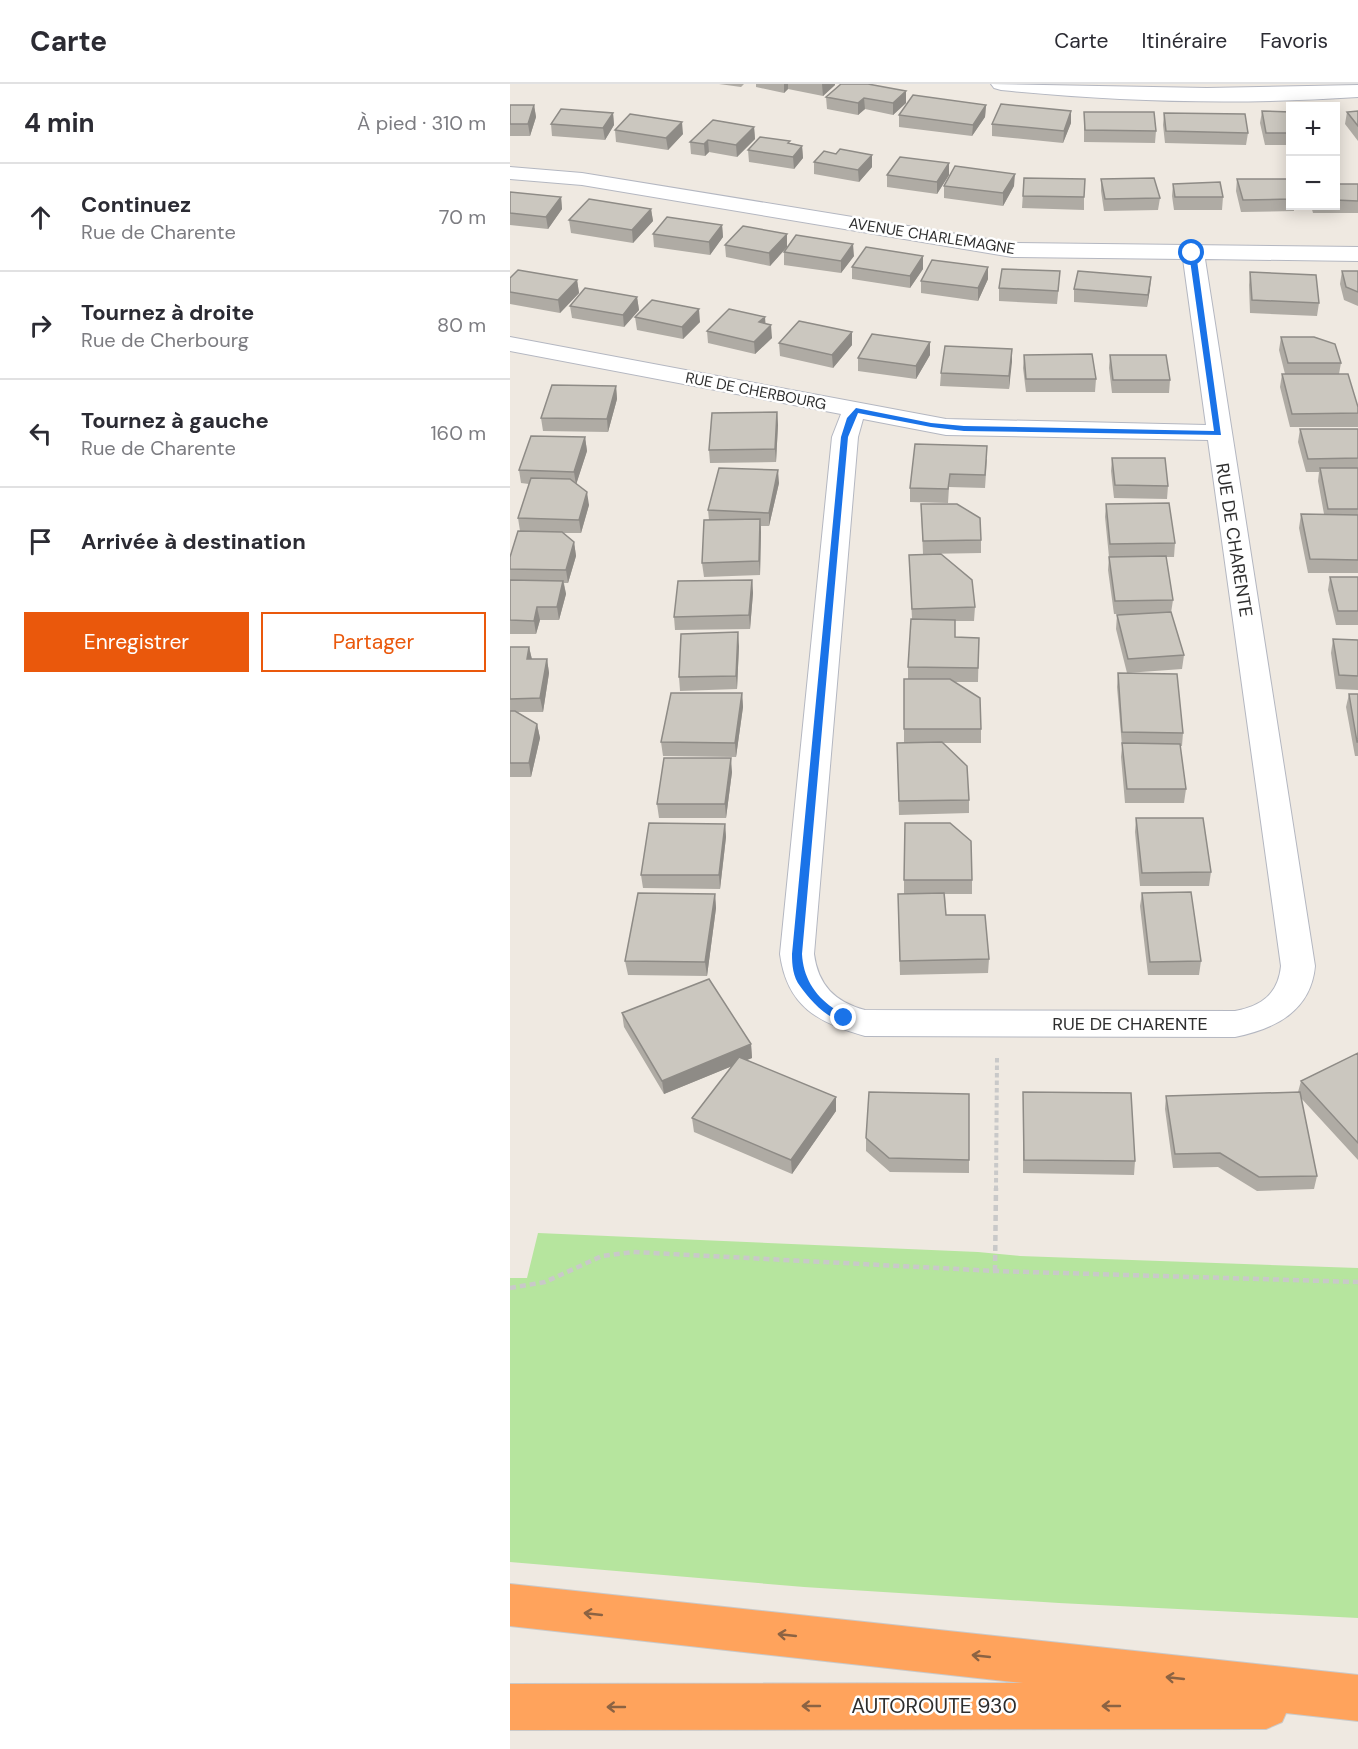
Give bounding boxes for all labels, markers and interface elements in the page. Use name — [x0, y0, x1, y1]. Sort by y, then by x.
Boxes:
text: Carte — [30, 23, 107, 60]
text: Carte — [1054, 27, 1108, 55]
text: Itinéraire — [1141, 27, 1227, 55]
text: Favoris — [1260, 27, 1328, 55]
map controls — [1286, 102, 1340, 210]
button: + — [1286, 102, 1340, 156]
text: 4 min — [24, 106, 95, 140]
text: À pied · 310 m — [357, 110, 486, 136]
button: − — [1286, 156, 1340, 210]
text: Continuez — [81, 190, 191, 219]
icon: ahead — [24, 201, 57, 234]
text: 70 m — [439, 204, 486, 230]
street label: AVENUE CHARLEMAGNE — [847, 213, 1017, 259]
text: Rue de Charente — [81, 219, 236, 245]
route start — [1178, 239, 1204, 265]
text: Tournez à droite — [81, 298, 254, 327]
icon: right — [24, 309, 57, 342]
text: 80 m — [437, 312, 486, 338]
text: Rue de Cherbourg — [81, 327, 249, 353]
street label: RUE DE CHERBOURG — [684, 368, 828, 414]
text: Tournez à gauche — [81, 406, 269, 435]
icon: left — [24, 417, 57, 450]
text: 160 m — [430, 420, 486, 446]
text: Rue de Charente — [81, 435, 236, 461]
street label: RUE DE CHARENTE — [1210, 461, 1258, 619]
icon: arrive — [24, 525, 57, 558]
text: Arrivée à destination — [81, 527, 306, 556]
button: Enregistrer — [24, 612, 249, 672]
button: Partager — [261, 612, 486, 672]
route end — [830, 1004, 856, 1030]
street label: RUE DE CHARENTE — [1052, 1012, 1208, 1036]
one-way arrow — [584, 1608, 604, 1619]
one-way arrow — [777, 1629, 797, 1640]
one-way arrow — [971, 1651, 991, 1662]
one-way arrow — [1165, 1672, 1185, 1683]
street label: AUTOROUTE 930 — [851, 1692, 1017, 1720]
one-way arrow — [801, 1700, 821, 1712]
one-way arrow — [1101, 1700, 1121, 1712]
one-way arrow — [606, 1701, 626, 1713]

